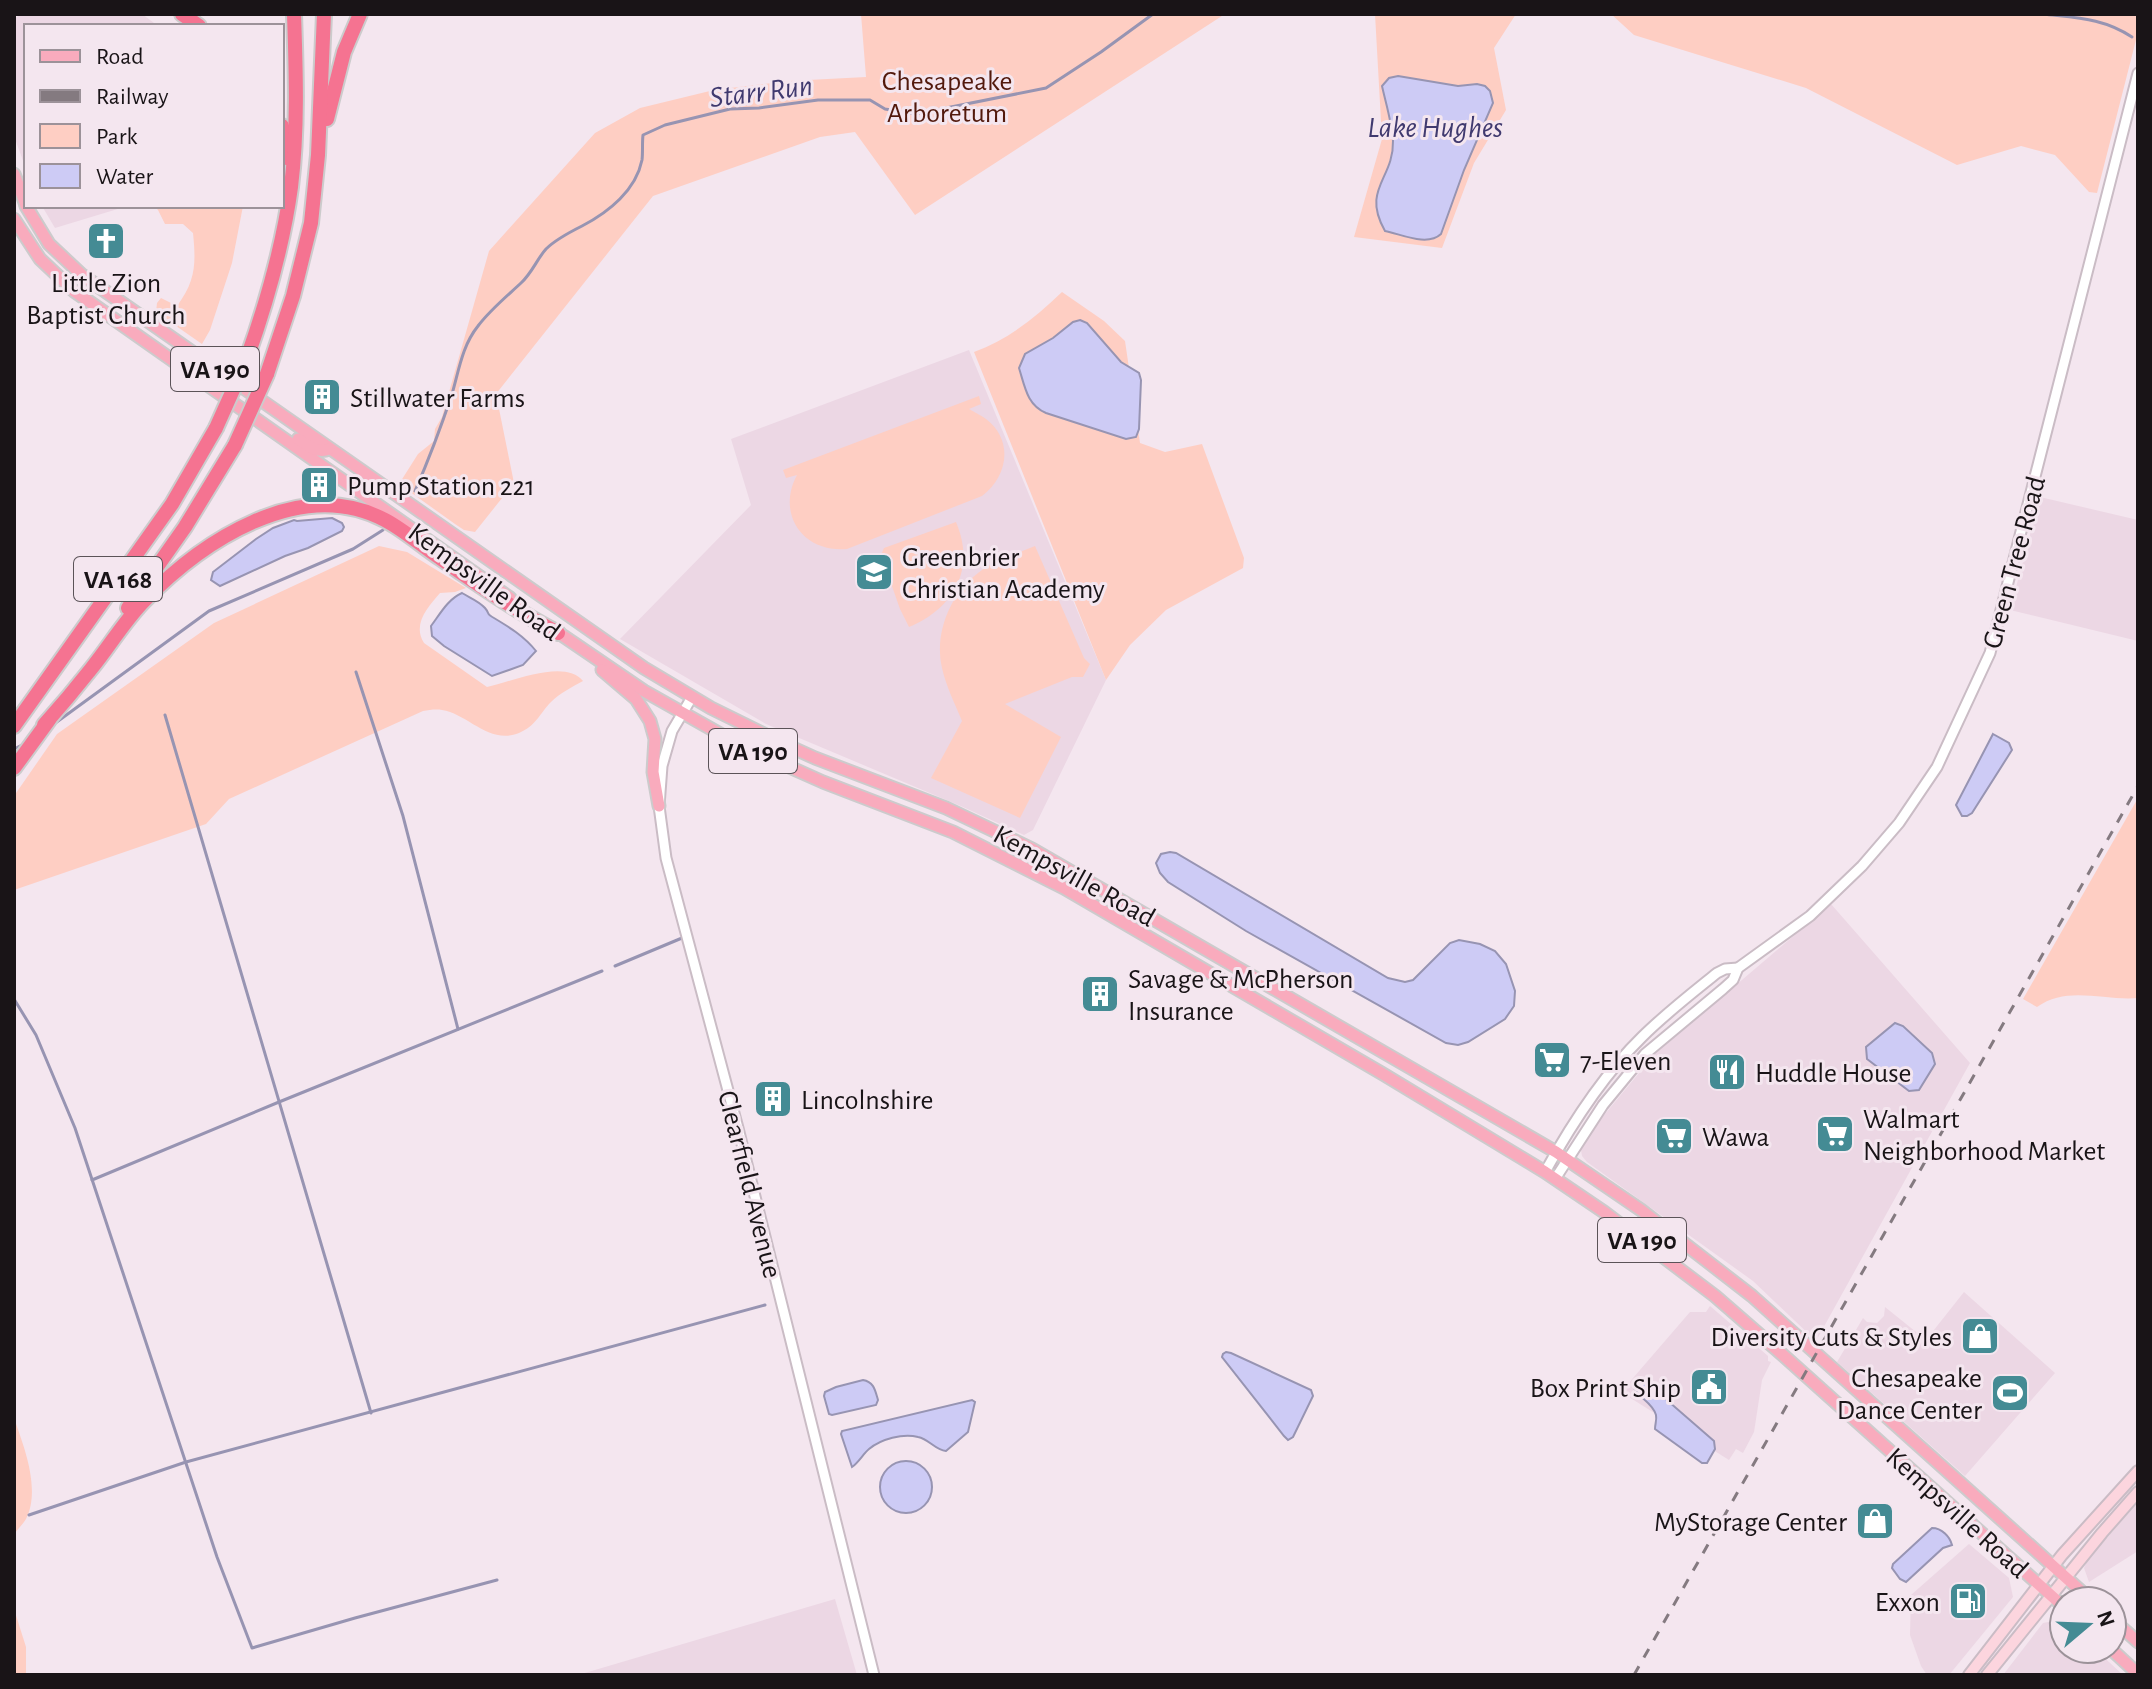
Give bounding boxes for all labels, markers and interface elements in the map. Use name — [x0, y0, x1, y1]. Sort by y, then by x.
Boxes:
legend — [24, 24, 284, 208]
text: Road — [96, 45, 144, 69]
park label: Chesapeake Arboretum — [882, 68, 1012, 128]
water label: Starr Run — [708, 71, 814, 113]
text: Railway — [96, 85, 168, 109]
water label: Lake Hughes — [1367, 113, 1503, 143]
text: Park — [96, 125, 137, 149]
text: Water — [96, 165, 154, 189]
church icon: Little Zion Baptist Church — [85, 220, 127, 262]
place label: Little Zion Baptist Church — [26, 270, 186, 330]
road number: VA 190 — [171, 347, 259, 391]
building icon: Stillwater Farms — [301, 376, 343, 418]
place label: Stillwater Farms — [350, 385, 525, 413]
building icon: Pump Station 221 — [298, 464, 340, 506]
place label: Pump Station 221 — [347, 473, 535, 501]
street label: Green Tree Road — [1978, 473, 2051, 652]
street label: Kempsville Road — [403, 518, 565, 647]
place label: Greenbrier Christian Academy — [902, 544, 1105, 604]
school or university icon: Greenbrier Christian Academy — [853, 551, 895, 593]
road number: VA 168 — [74, 557, 162, 601]
road number: VA 190 — [709, 729, 797, 773]
street label: Kempsville Road — [988, 821, 1160, 933]
place label: Savage & McPherson Insurance — [1128, 966, 1354, 1026]
building icon: Savage & McPherson Insurance — [1079, 973, 1121, 1015]
supermarket icon: 7-Eleven — [1531, 1039, 1573, 1081]
place label: 7-Eleven — [1580, 1048, 1672, 1076]
restaurant icon: Huddle House — [1706, 1051, 1748, 1093]
place label: Huddle House — [1755, 1060, 1911, 1088]
building icon: Lincolnshire — [752, 1078, 794, 1120]
place label: Lincolnshire — [801, 1087, 933, 1115]
street label: Clearfield Avenue — [712, 1088, 786, 1281]
place label: Walmart Neighborhood Market — [1863, 1106, 2105, 1166]
supermarket icon: Walmart Neighborhood Market — [1814, 1113, 1856, 1155]
supermarket icon: Wawa — [1653, 1115, 1695, 1157]
place label: Wawa — [1702, 1124, 1769, 1152]
road number: VA 190 — [1598, 1218, 1686, 1262]
shop icon: Diversity Cuts & Styles — [1959, 1315, 2001, 1357]
place label: Diversity Cuts & Styles — [1710, 1324, 1952, 1352]
place label: Chesapeake Dance Center — [1837, 1365, 1982, 1425]
public building icon: Box Print Ship — [1688, 1366, 1730, 1408]
sports icon: Chesapeake Dance Center — [1989, 1372, 2031, 1414]
place label: Box Print Ship — [1530, 1375, 1681, 1403]
street label: Kempsville Road — [1880, 1443, 2033, 1584]
shop icon: MyStorage Center — [1854, 1500, 1896, 1542]
place label: MyStorage Center — [1654, 1509, 1847, 1537]
fuel station icon: Exxon — [1947, 1580, 1989, 1622]
north arrow — [2048, 1585, 2128, 1665]
place label: Exxon — [1875, 1589, 1940, 1617]
text: N — [2093, 1608, 2119, 1630]

